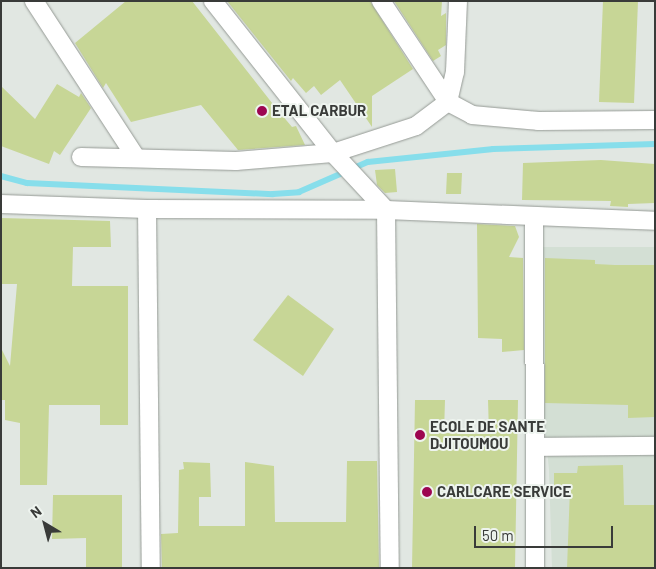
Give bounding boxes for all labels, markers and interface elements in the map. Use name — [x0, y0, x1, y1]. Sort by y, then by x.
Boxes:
place label: ETAL CARBUR — [272, 102, 366, 120]
marker: ETAL CARBUR — [256, 105, 268, 117]
place label: ECOLE DE SANTE DJITOUMOU — [430, 417, 545, 452]
marker: ECOLE DE SANTE DJITOUMOU — [414, 429, 426, 441]
place label: CARLCARE SERVICE — [437, 483, 571, 501]
marker: CARLCARE SERVICE — [421, 486, 433, 498]
north arrow — [20, 499, 70, 549]
text: N — [27, 502, 45, 521]
scale bar — [476, 516, 615, 548]
text: 50 m — [482, 526, 514, 544]

